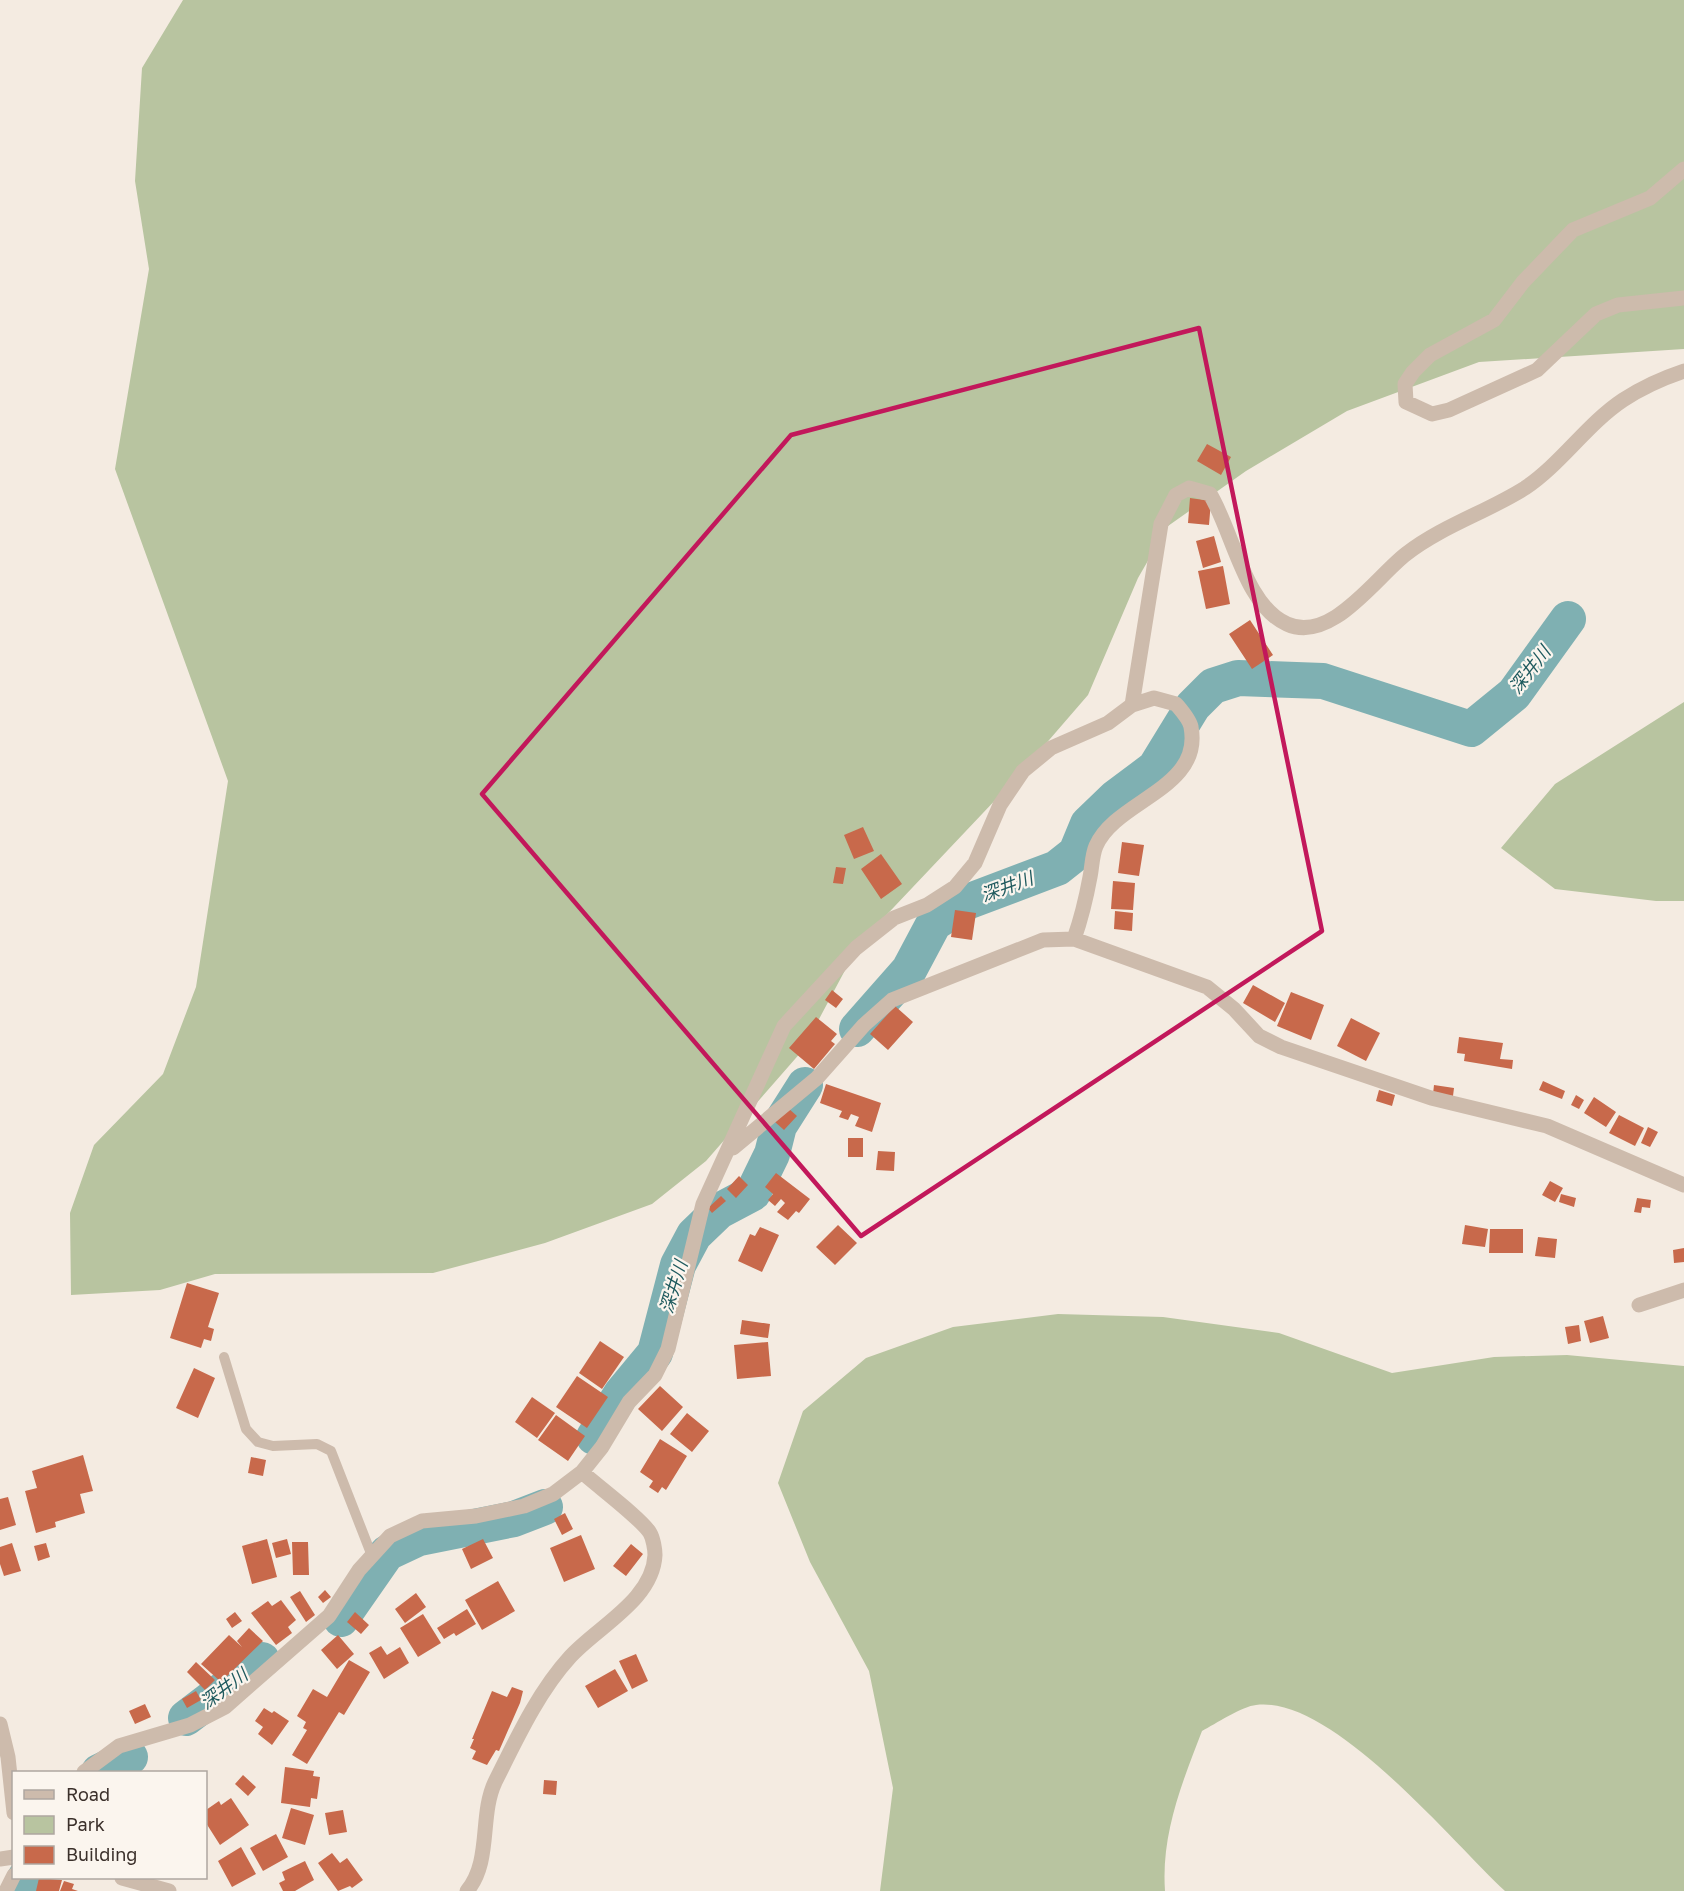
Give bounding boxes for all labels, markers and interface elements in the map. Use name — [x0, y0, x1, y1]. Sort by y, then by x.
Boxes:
water label: 深井川 — [1504, 640, 1556, 697]
water label: 深井川 — [978, 866, 1038, 906]
water label: 深井川 — [655, 1256, 692, 1316]
water label: 深井川 — [195, 1662, 253, 1713]
legend — [12, 1771, 207, 1879]
text: Road — [66, 1783, 110, 1805]
text: Park — [66, 1813, 105, 1835]
text: Building — [66, 1843, 137, 1865]

